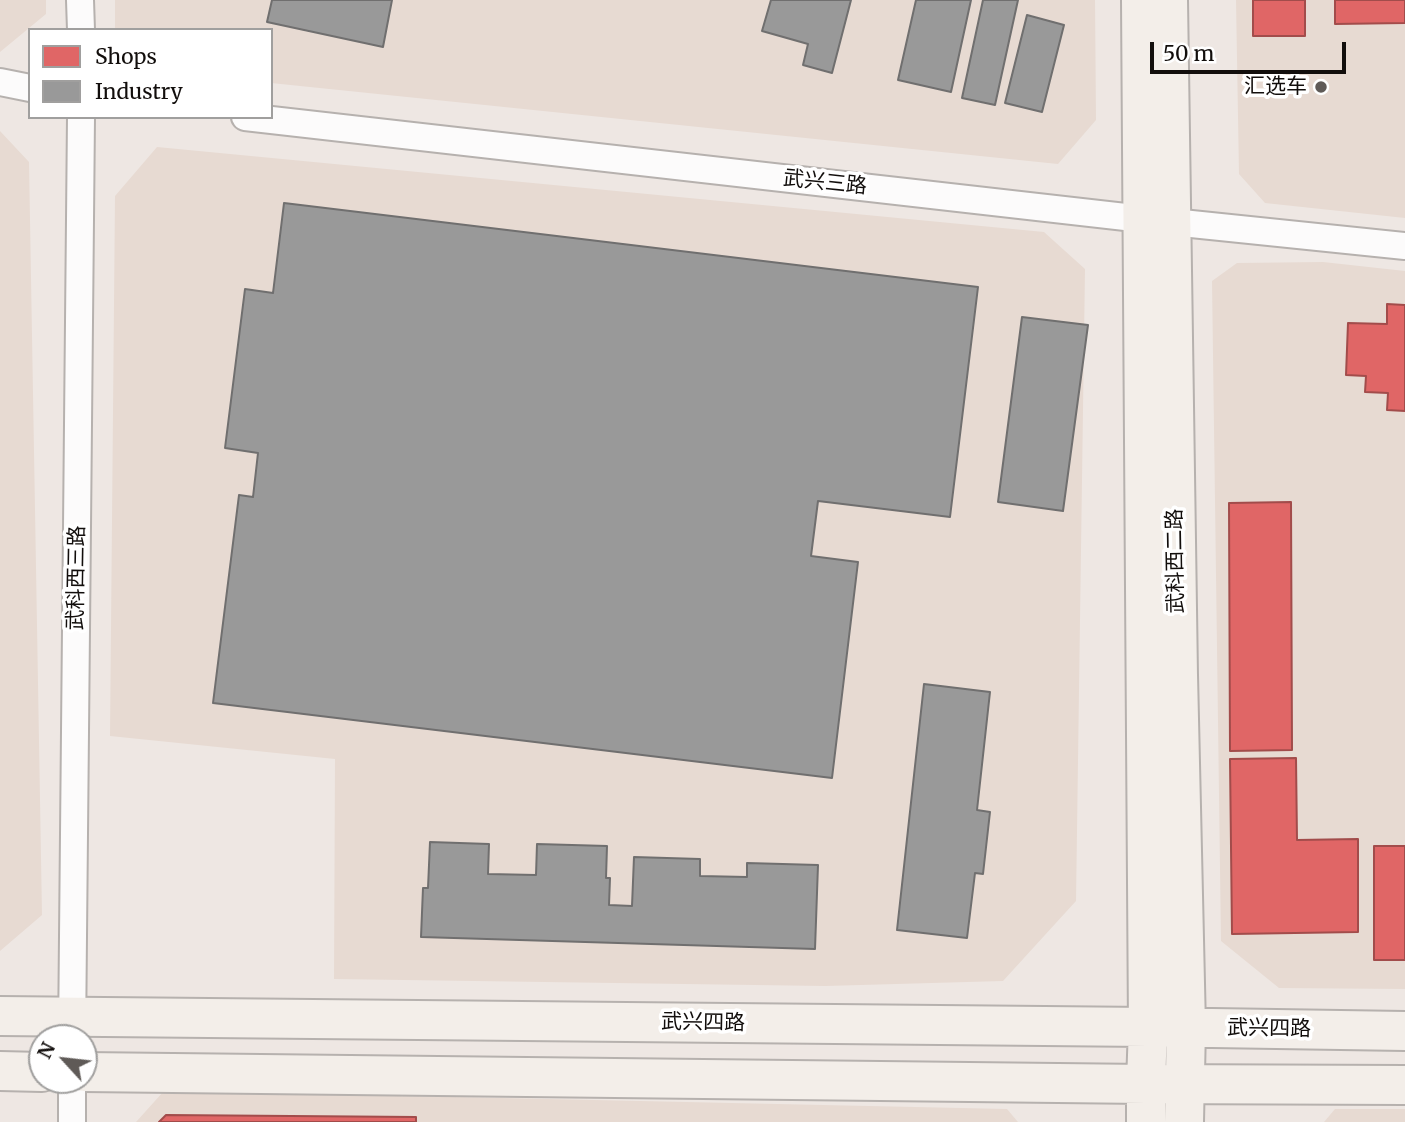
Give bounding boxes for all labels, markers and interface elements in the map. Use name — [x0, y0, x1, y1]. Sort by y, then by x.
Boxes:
legend — [28, 28, 273, 119]
scale bar — [1153, 28, 1349, 72]
text: 50 m — [1163, 40, 1214, 67]
text: Shops — [95, 43, 157, 70]
place label: 汇选车 — [1244, 74, 1307, 100]
text: Industry — [95, 78, 183, 105]
marker: 汇选车 — [1313, 79, 1329, 95]
street label: 武兴三路 — [782, 166, 868, 200]
street label: 武科西二路 — [1162, 508, 1190, 614]
street label: 武科西三路 — [63, 525, 91, 631]
street label: 武兴四路 — [661, 1010, 745, 1036]
street label: 武兴四路 — [1227, 1016, 1311, 1042]
north arrow — [28, 1024, 98, 1094]
text: N — [32, 1038, 60, 1063]

